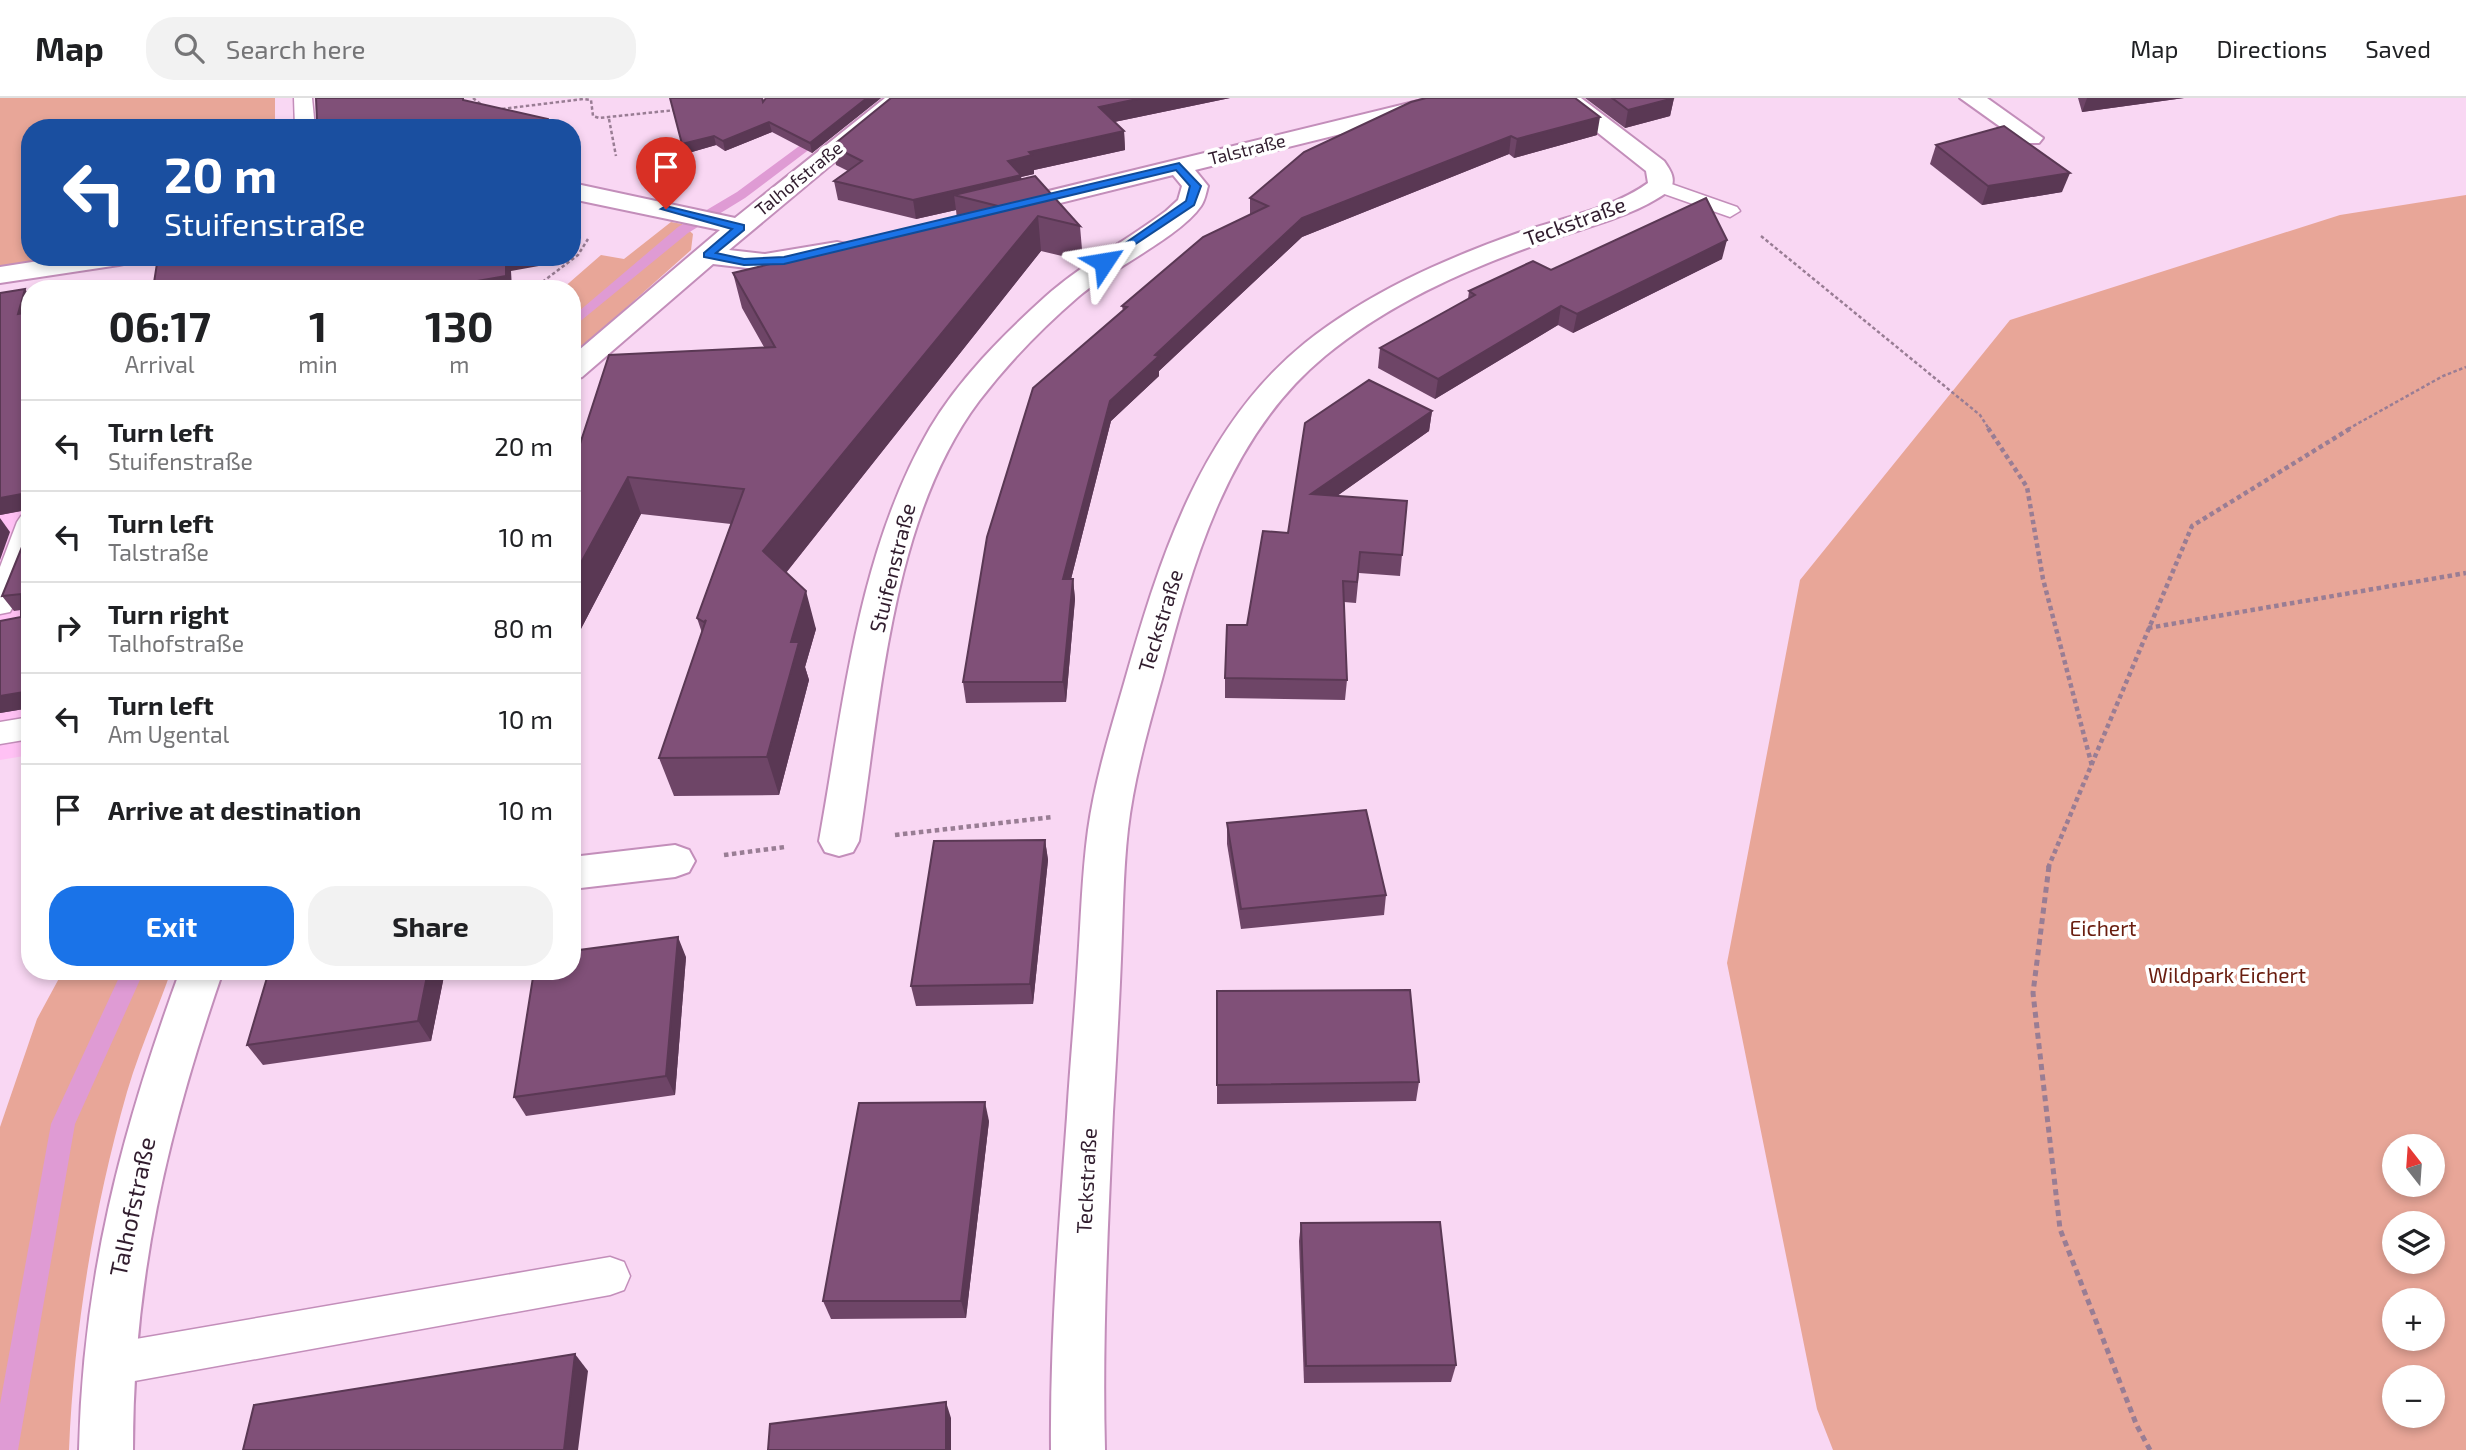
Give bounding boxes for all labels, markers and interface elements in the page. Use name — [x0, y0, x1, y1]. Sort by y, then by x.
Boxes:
search box — [146, 17, 636, 80]
text: Map — [35, 28, 104, 68]
icon: search — [170, 29, 208, 67]
text: Search here — [226, 33, 365, 64]
text: Map — [2130, 34, 2178, 63]
text: Directions — [2216, 34, 2327, 63]
text: Saved — [2365, 34, 2431, 63]
street label: Talstraße — [1206, 129, 1288, 169]
street label: Talhofstraße — [750, 136, 847, 220]
pin — [636, 137, 696, 209]
text: 20 m — [164, 144, 277, 203]
icon: left — [49, 147, 140, 238]
icon: arrive — [647, 148, 685, 186]
street label: Teckstraße — [1520, 191, 1629, 250]
text: Stuifenstraße — [164, 204, 365, 242]
position arrow — [1067, 225, 1141, 299]
text: 06:17 — [108, 300, 211, 350]
text: 1 — [309, 300, 327, 350]
text: 130 — [425, 300, 494, 350]
text: Arrival — [125, 350, 195, 378]
text: min — [298, 350, 338, 378]
text: m — [449, 350, 469, 378]
text: Turn left — [108, 416, 214, 447]
icon: left — [49, 427, 87, 465]
text: 20 m — [494, 430, 553, 461]
text: Stuifenstraße — [108, 447, 253, 475]
street label: Stuifenstraße — [863, 500, 920, 635]
text: Turn left — [108, 507, 214, 538]
icon: left — [49, 518, 87, 556]
text: 10 m — [498, 521, 553, 552]
text: Talstraße — [108, 538, 209, 566]
street label: Teckstraße — [1132, 566, 1187, 675]
text: Turn right — [108, 598, 229, 629]
icon: right — [49, 609, 87, 647]
text: 80 m — [493, 612, 553, 643]
text: Talhofstraße — [108, 629, 244, 657]
text: Turn left — [108, 689, 214, 720]
icon: left — [49, 700, 87, 738]
text: 10 m — [498, 703, 553, 734]
text: Am Ugental — [108, 720, 229, 748]
icon: arrive — [49, 791, 87, 829]
text: Arrive at destination — [108, 794, 361, 825]
text: 10 m — [498, 794, 553, 825]
button: Exit — [49, 886, 294, 966]
button: Share — [308, 886, 553, 966]
park label: Eichert — [2069, 915, 2137, 940]
park label: Wildpark Eichert — [2148, 962, 2306, 987]
street label: Teckstraße — [1070, 1127, 1101, 1235]
street label: Talhofstraße — [103, 1134, 160, 1279]
north arrow — [2382, 1134, 2445, 1197]
map controls — [2382, 1134, 2445, 1428]
button: layers — [2382, 1211, 2445, 1274]
button: + — [2382, 1288, 2445, 1351]
button: − — [2382, 1365, 2445, 1428]

